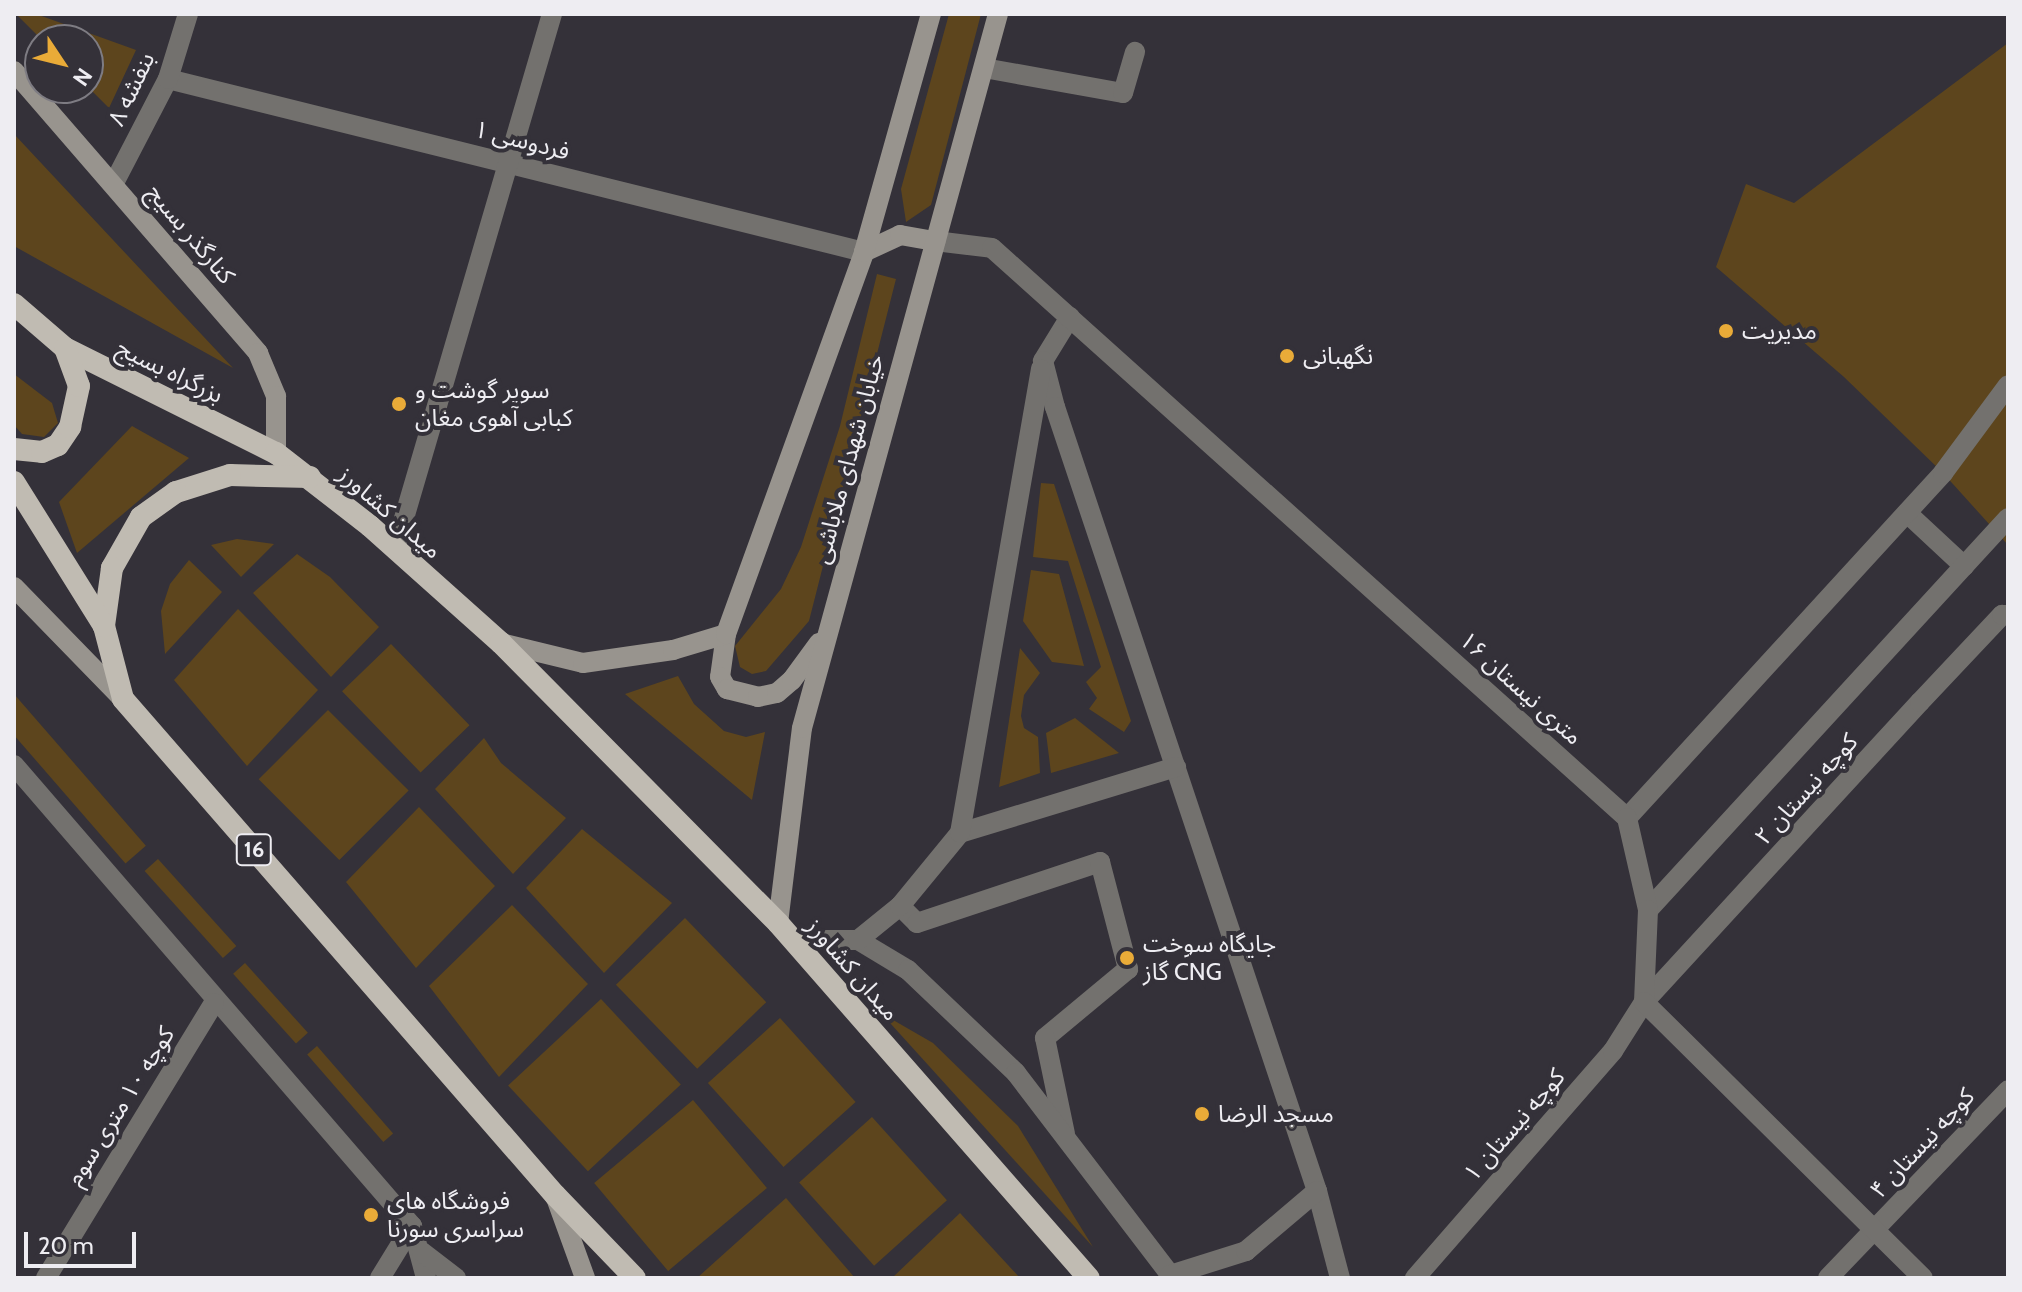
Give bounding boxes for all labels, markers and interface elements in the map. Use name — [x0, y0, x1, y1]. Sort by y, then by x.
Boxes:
north arrow — [24, 24, 104, 104]
street label: بنفشه ۸ — [102, 48, 160, 130]
text: N — [67, 63, 98, 91]
street label: فردوسی ۱ — [471, 114, 573, 166]
street label: کنارگذر بسیج — [141, 178, 241, 290]
place label: مدیریت — [1742, 317, 1817, 345]
marker: مدیریت — [1717, 322, 1735, 340]
street label: بزرگراه بسیج — [112, 333, 228, 409]
place label: نگهبانی — [1303, 342, 1373, 370]
marker: نگهبانی — [1278, 347, 1296, 365]
street label: خیابان شهدای ملاباشی — [806, 351, 890, 567]
place label: سوپر گوشت و کبابی آهوی مغان — [415, 376, 573, 432]
marker: سوپر گوشت و کبابی آهوی مغان — [390, 395, 408, 413]
street label: میدان کشاورز — [332, 459, 448, 565]
street label: ۱۶ متری نیستان — [1453, 625, 1589, 751]
street label: کوچه نیستان ۲ — [1749, 727, 1863, 851]
road number: 16 — [234, 832, 274, 868]
street label: میدان کشاورز — [800, 911, 906, 1027]
place label: جایگاه سوخت گاز CNG — [1143, 930, 1276, 986]
marker: جایگاه سوخت گاز CNG — [1118, 949, 1136, 967]
street label: کوچه ۱۰ متری سوم — [60, 1021, 180, 1191]
street label: کوچه نیستان ۱ — [1457, 1063, 1571, 1187]
street label: کوچه نیستان ۴ — [1864, 1082, 1980, 1204]
place label: مسجد الرضا — [1218, 1100, 1334, 1128]
marker: مسجد الرضا — [1193, 1105, 1211, 1123]
place label: فروشگاه های سراسری سورنا — [387, 1187, 524, 1243]
marker: فروشگاه های سراسری سورنا — [362, 1206, 380, 1224]
scale bar — [28, 1216, 140, 1266]
text: 20 m — [38, 1231, 94, 1260]

